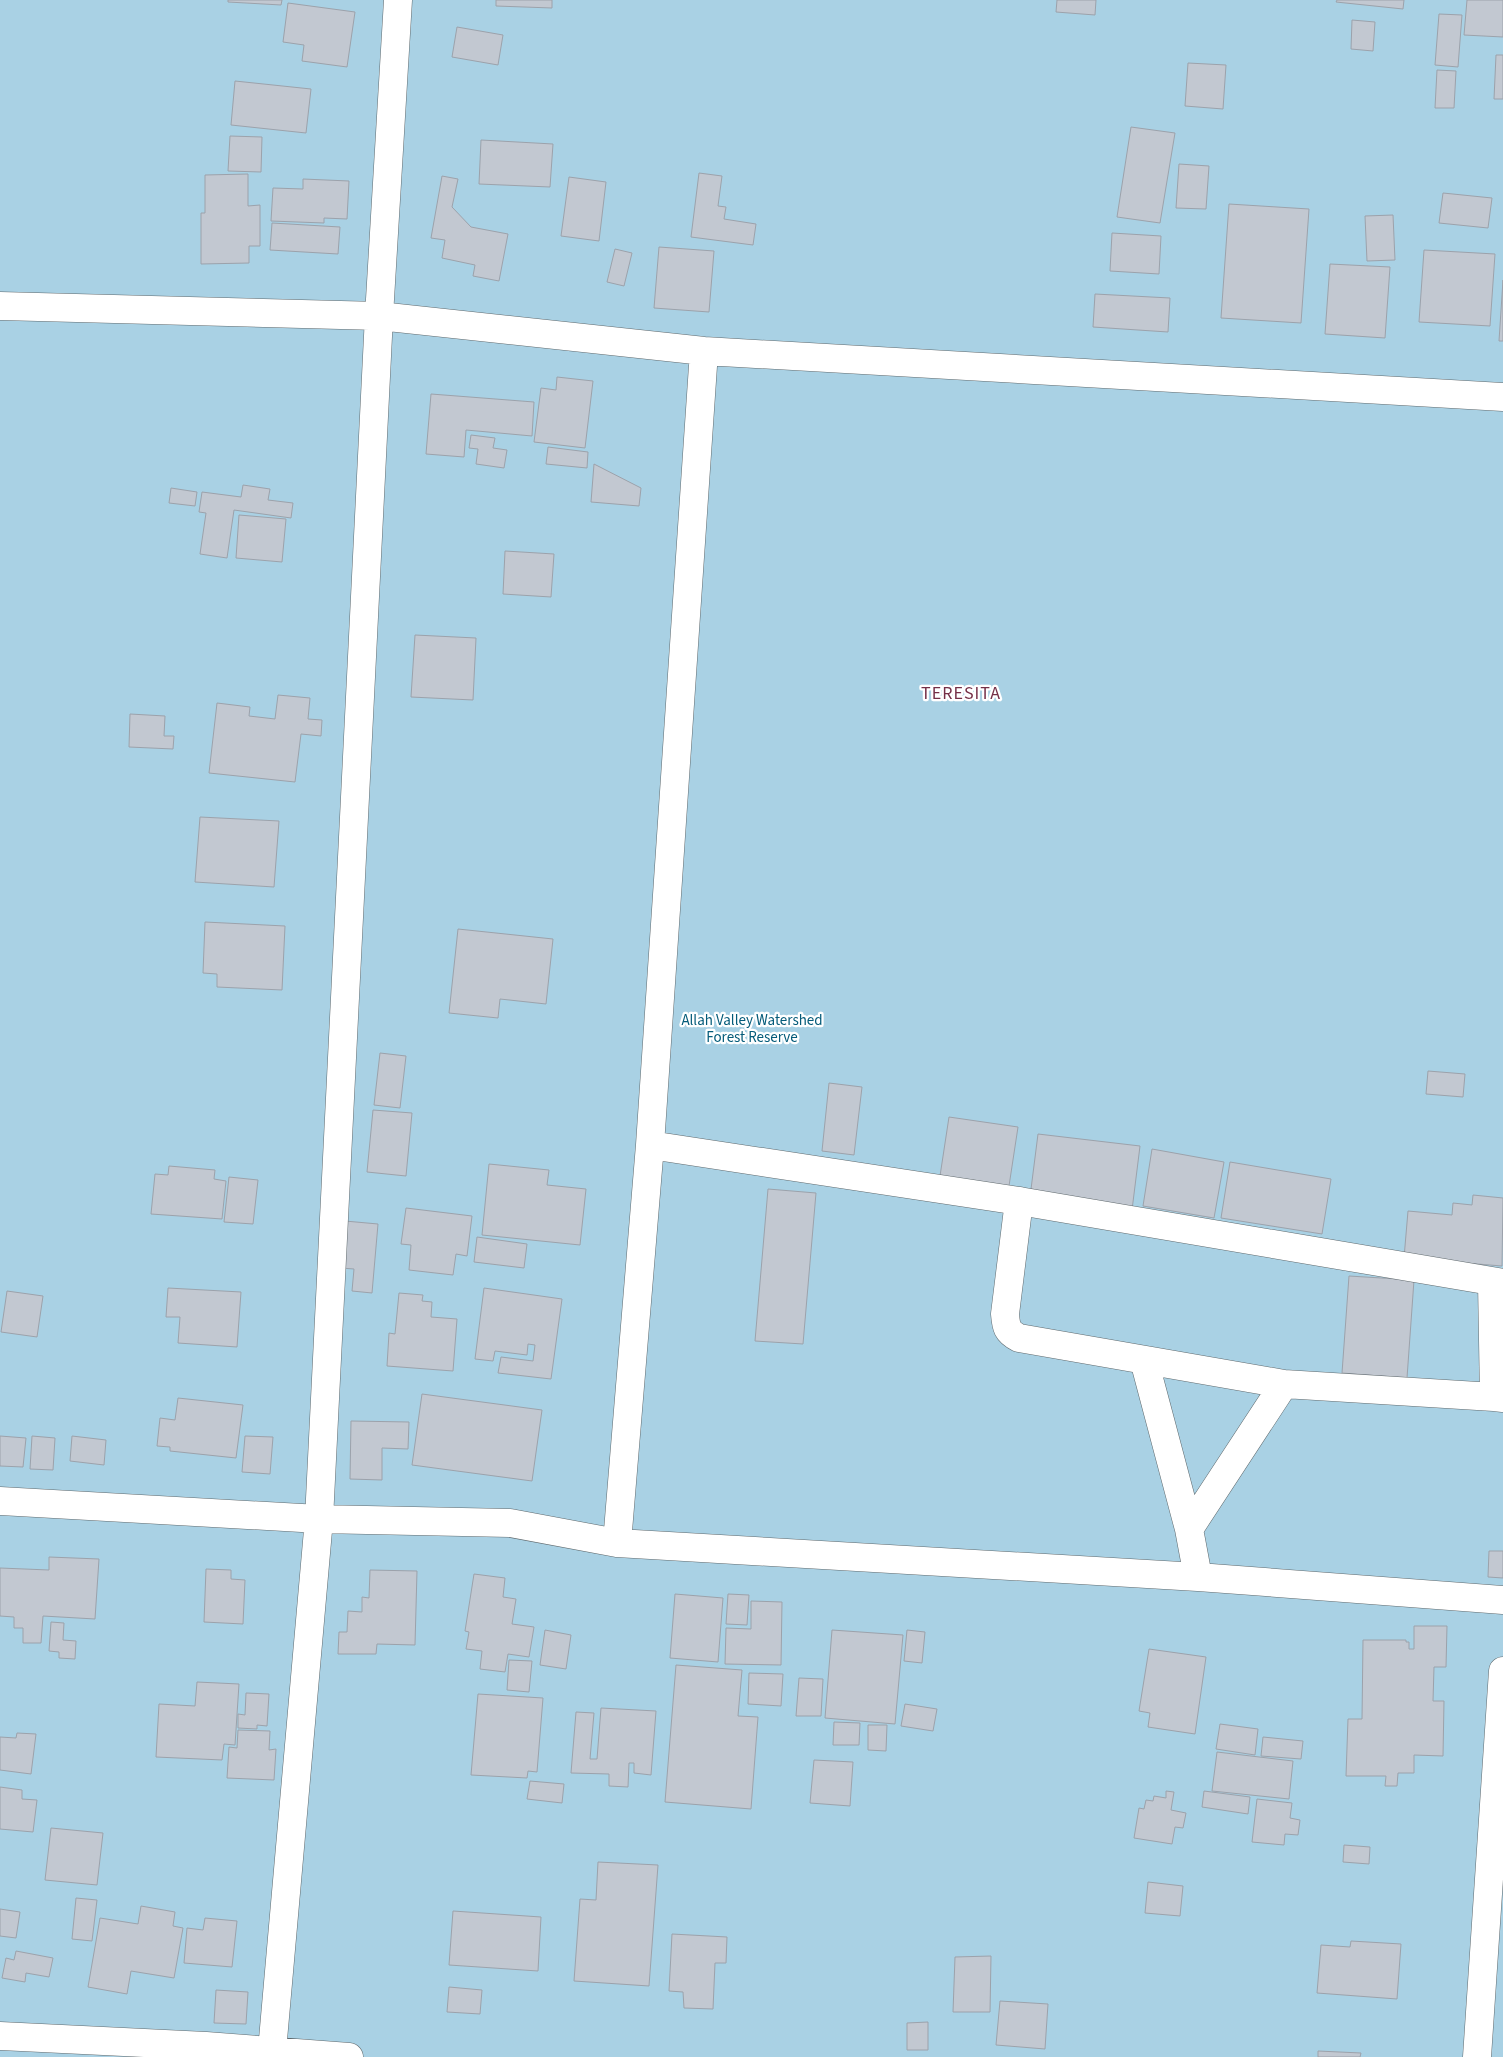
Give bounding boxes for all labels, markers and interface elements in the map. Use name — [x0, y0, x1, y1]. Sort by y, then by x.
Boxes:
district label: TERESITA — [921, 681, 1001, 706]
park label: Allah Valley Watershed Forest Reserve — [681, 1010, 823, 1048]

